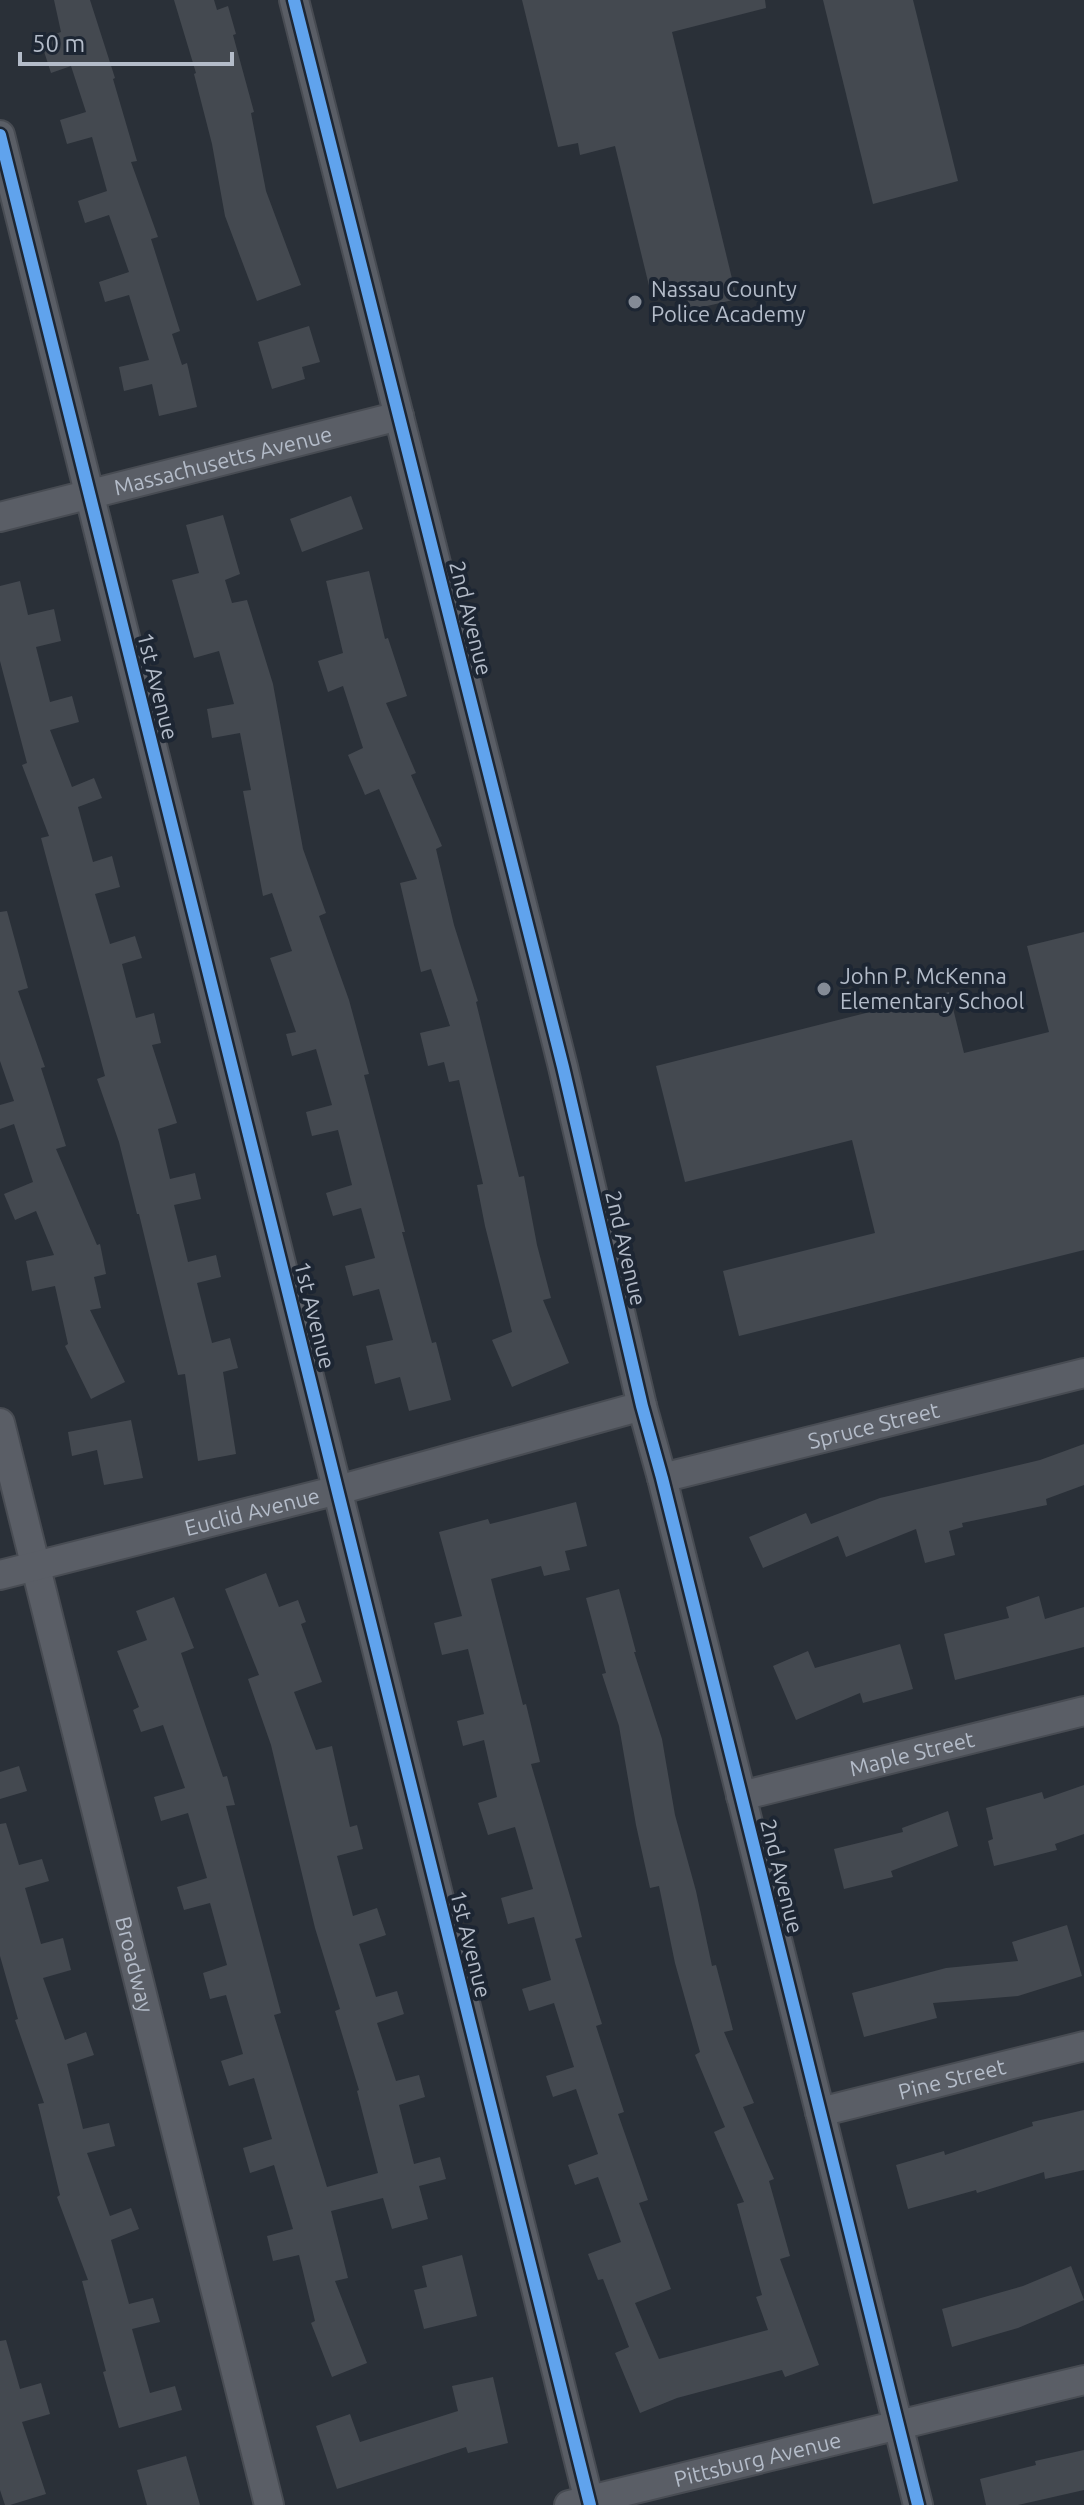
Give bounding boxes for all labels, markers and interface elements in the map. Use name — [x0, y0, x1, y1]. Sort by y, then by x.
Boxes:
scale bar — [20, 16, 232, 66]
text: 50 m — [32, 30, 85, 57]
place label: Nassau County Police Academy — [651, 276, 806, 326]
marker: Nassau County Police Academy — [626, 293, 644, 311]
street label: Massachusetts Avenue — [111, 420, 335, 500]
street label: 2nd Avenue — [445, 558, 498, 678]
street label: 1st Avenue — [133, 630, 184, 742]
place label: John P. McKenna Elementary School — [840, 963, 1024, 1013]
marker: John P. McKenna Elementary School — [815, 980, 833, 998]
street label: 2nd Avenue — [601, 1188, 652, 1308]
street label: 1st Avenue — [290, 1259, 341, 1371]
street label: Spruce Street — [805, 1396, 942, 1453]
street label: Euclid Avenue — [182, 1482, 322, 1540]
street label: Maple Street — [847, 1726, 977, 1781]
street label: 2nd Avenue — [756, 1816, 809, 1936]
street label: 1st Avenue — [446, 1888, 497, 2000]
street label: Broadway — [111, 1914, 159, 2016]
street label: Pine Street — [896, 2053, 1008, 2104]
street label: Pittsburg Avenue — [671, 2426, 843, 2491]

